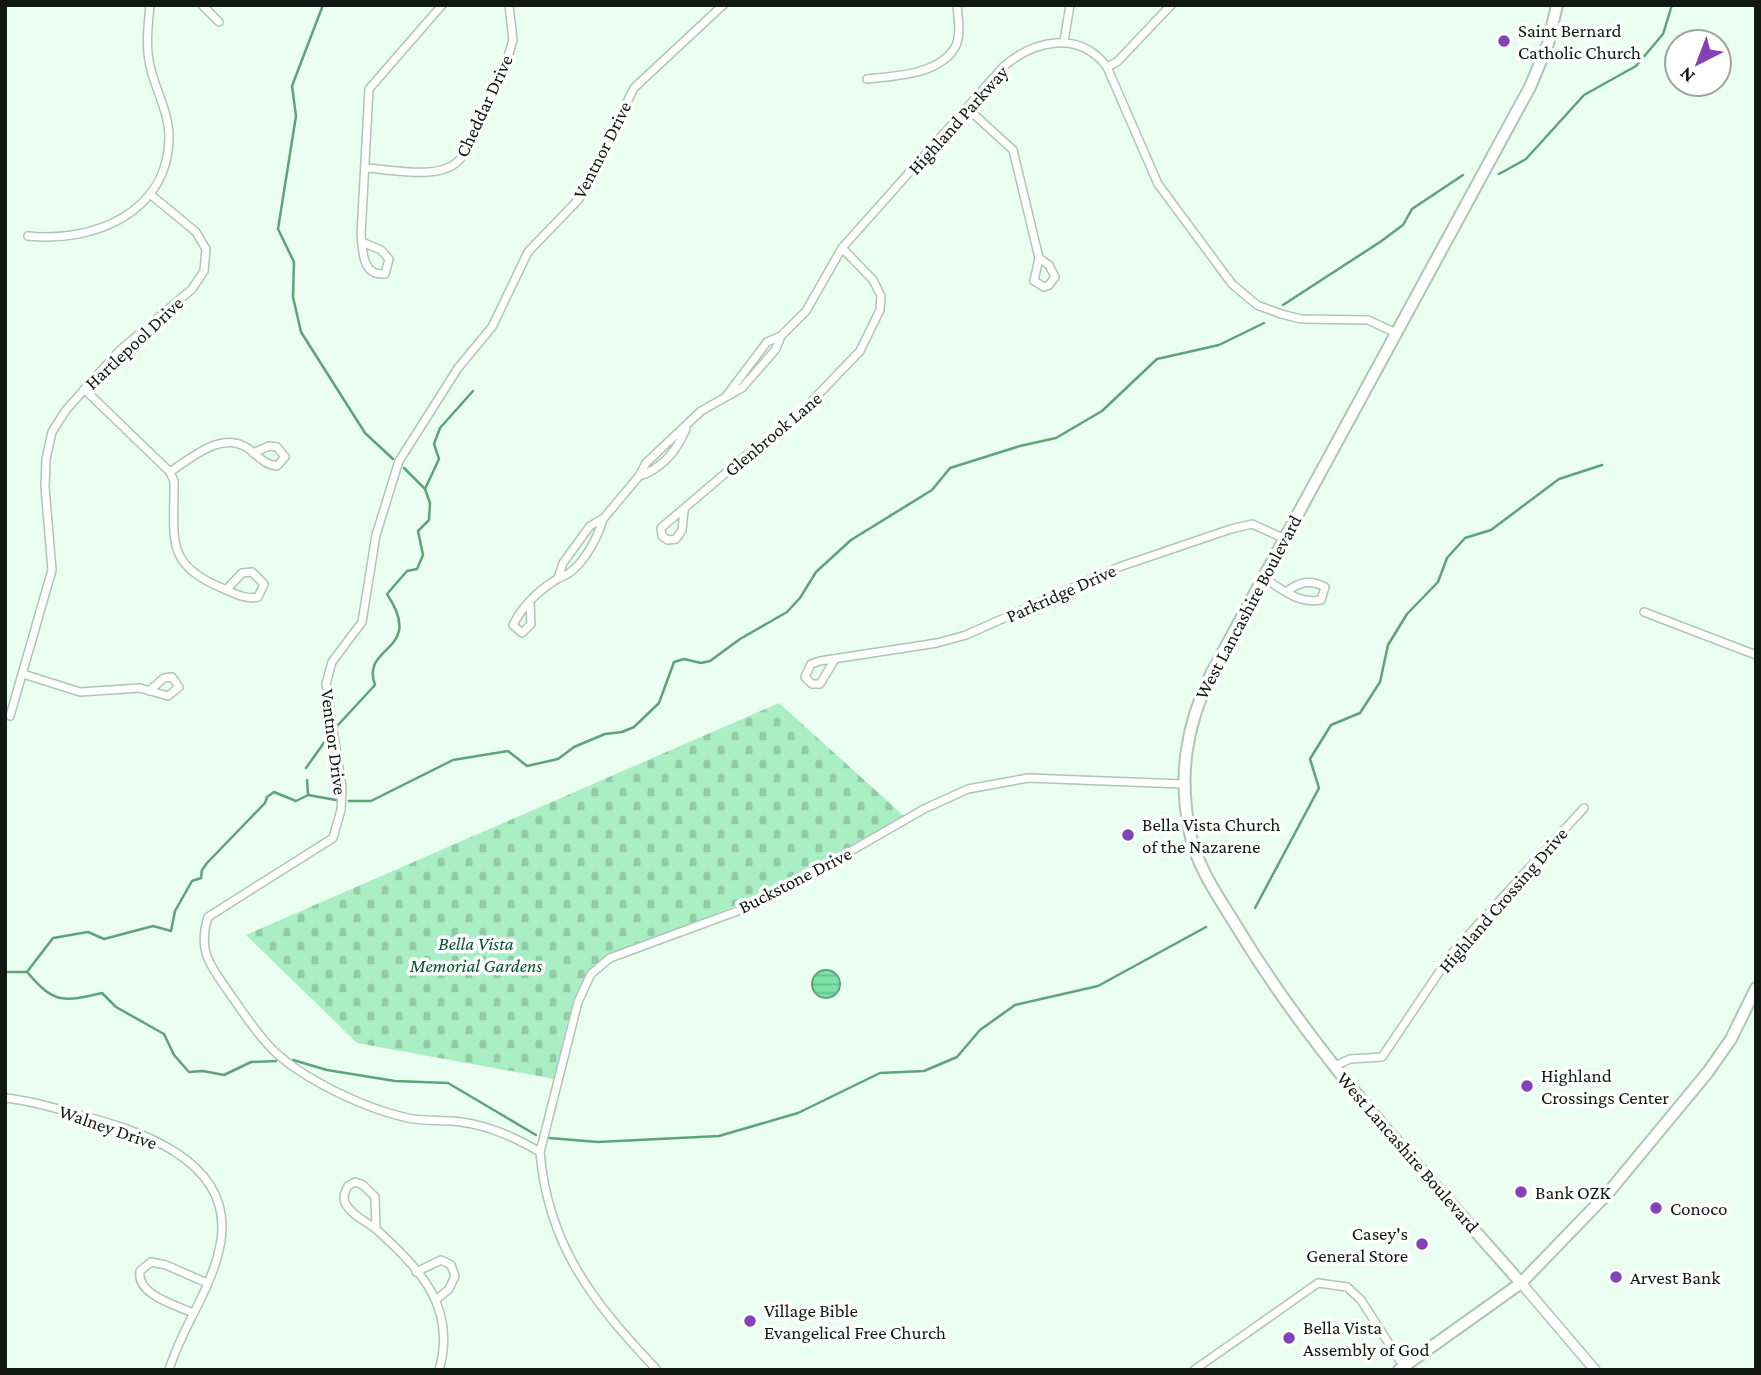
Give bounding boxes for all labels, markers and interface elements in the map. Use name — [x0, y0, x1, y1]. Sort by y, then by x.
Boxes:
place label: Saint Bernard Catholic Church — [1518, 20, 1641, 63]
north arrow — [1663, 28, 1733, 98]
marker: Saint Bernard Catholic Church — [1496, 33, 1512, 49]
street label: Cheddar Drive — [451, 52, 517, 160]
street label: Highland Parkway — [904, 61, 1013, 179]
text: N — [1675, 63, 1699, 87]
street label: Ventnor Drive — [569, 98, 635, 202]
street label: Hartlepool Drive — [81, 292, 187, 394]
street label: Glenbrook Lane — [720, 387, 826, 481]
street label: West Lancashire Boulevard — [1191, 511, 1305, 703]
street label: Parkridge Drive — [1003, 559, 1119, 627]
street label: Ventnor Drive — [317, 688, 351, 796]
place label: Bella Vista Church of the Nazarene — [1142, 814, 1280, 857]
street label: Highland Crossing Drive — [1434, 823, 1572, 977]
marker: Bella Vista Church of the Nazarene — [1120, 827, 1136, 843]
street label: Buckstone Drive — [735, 843, 855, 917]
park label: Bella Vista Memorial Gardens — [409, 933, 542, 976]
place label: Highland Crossings Center — [1541, 1065, 1669, 1108]
street label: West Lancashire Boulevard — [1333, 1068, 1483, 1236]
marker: Highland Crossings Center — [1519, 1078, 1535, 1094]
street label: Walney Drive — [56, 1100, 160, 1154]
place label: Bank OZK — [1535, 1182, 1611, 1203]
marker: Bank OZK — [1513, 1184, 1529, 1200]
place label: Conoco — [1670, 1198, 1727, 1219]
marker: Conoco — [1648, 1200, 1664, 1216]
place label: Casey's General Store — [1306, 1223, 1408, 1266]
marker: Casey's General Store — [1414, 1236, 1430, 1252]
place label: Arvest Bank — [1630, 1267, 1721, 1288]
marker: Arvest Bank — [1608, 1269, 1624, 1285]
place label: Village Bible Evangelical Free Church — [764, 1300, 946, 1343]
marker: Village Bible Evangelical Free Church — [742, 1313, 758, 1329]
place label: Bella Vista Assembly of God — [1303, 1317, 1429, 1360]
marker: Bella Vista Assembly of God — [1281, 1330, 1297, 1346]

